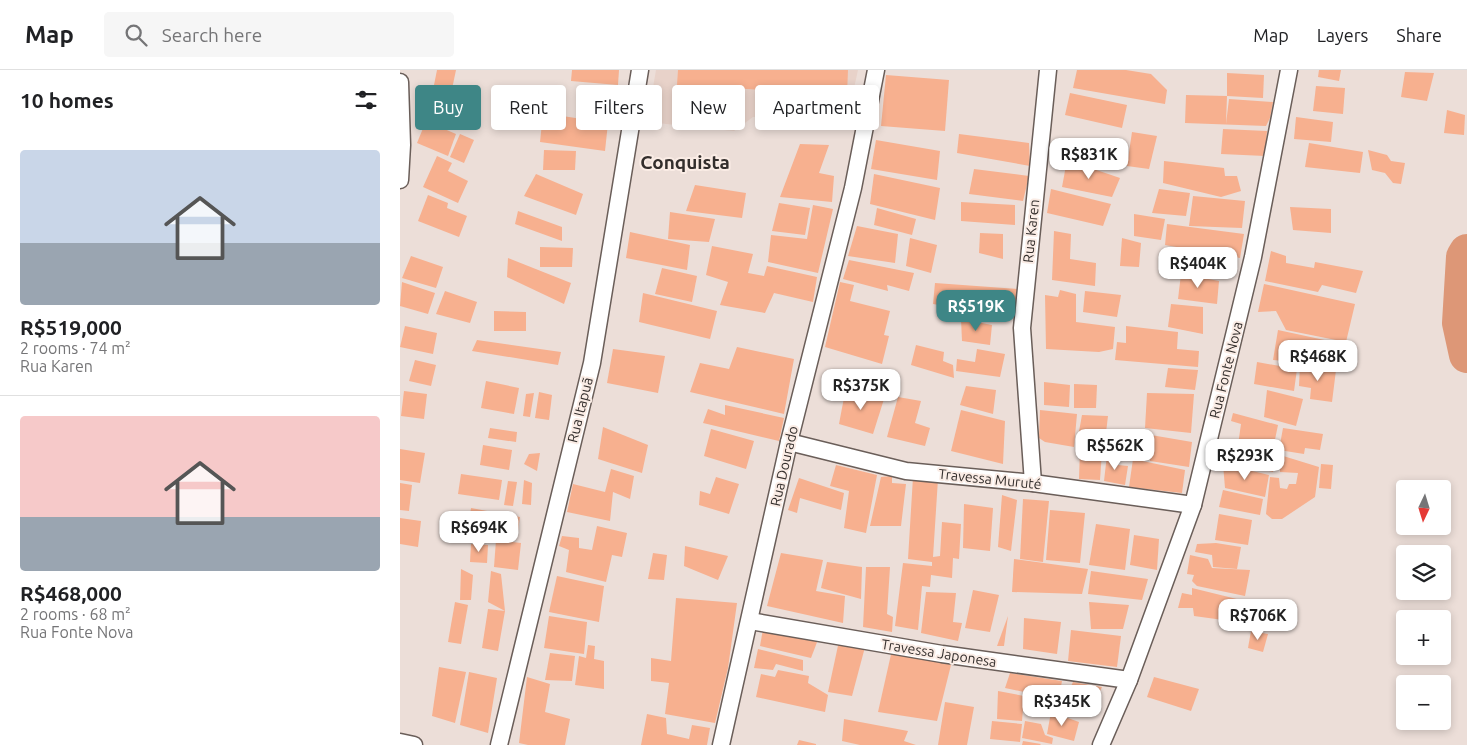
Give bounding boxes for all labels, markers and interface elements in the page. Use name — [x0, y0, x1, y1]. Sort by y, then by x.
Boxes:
search box — [104, 12, 454, 57]
text: Map — [25, 21, 74, 48]
icon: search — [122, 21, 150, 49]
text: Search here — [162, 24, 262, 46]
text: Map — [1253, 25, 1289, 45]
text: Layers — [1317, 25, 1368, 45]
text: Share — [1396, 25, 1442, 45]
chip: Buy — [415, 85, 481, 130]
chip: Rent — [491, 85, 566, 130]
chip: Filters — [576, 85, 662, 130]
chip: New — [672, 85, 745, 130]
chip: Apartment — [755, 85, 879, 130]
icon: filters — [352, 86, 380, 114]
text: 10 homes — [20, 88, 114, 112]
pin: R$831K — [1048, 138, 1130, 180]
text: R$831K — [1060, 145, 1118, 163]
district label: Conquista — [640, 151, 730, 173]
icon: home — [155, 183, 245, 273]
street label: Rua Karen — [1020, 198, 1042, 264]
pin: R$404K — [1157, 246, 1239, 289]
text: R$404K — [1169, 254, 1227, 272]
pin: R$519K — [935, 290, 1017, 332]
text: R$519K — [947, 297, 1005, 315]
text: R$519,000 — [20, 315, 122, 339]
street label: Rua Fonte Nova — [1206, 320, 1246, 420]
text: 2 rooms · 74 m² — [20, 339, 131, 357]
pin: R$468K — [1277, 340, 1359, 382]
text: R$468K — [1289, 347, 1347, 365]
text: Rua Karen — [20, 357, 93, 375]
pin: R$375K — [820, 368, 902, 411]
street label: Rua Itapuã — [564, 376, 596, 444]
text: R$375K — [832, 376, 890, 394]
street label: Rua Dourado — [767, 424, 801, 508]
pin: R$562K — [1074, 428, 1156, 471]
text: R$562K — [1086, 436, 1144, 454]
pin: R$293K — [1204, 438, 1286, 481]
text: R$293K — [1216, 446, 1274, 464]
icon: home — [155, 448, 245, 538]
street label: Travessa Muruté — [938, 466, 1042, 492]
north arrow — [1396, 480, 1451, 535]
map controls — [1396, 480, 1451, 730]
pin: R$694K — [438, 510, 520, 553]
text: R$694K — [450, 518, 508, 536]
button: layers — [1396, 545, 1451, 600]
text: R$468,000 — [20, 581, 122, 605]
pin: R$706K — [1217, 598, 1299, 641]
text: 2 rooms · 68 m² — [20, 605, 131, 623]
text: R$706K — [1229, 606, 1287, 624]
button: + — [1396, 610, 1451, 665]
text: Rua Fonte Nova — [20, 623, 133, 641]
street label: Travessa Japonesa — [880, 636, 998, 670]
button: − — [1396, 675, 1451, 730]
pin: R$345K — [1021, 684, 1103, 727]
text: R$345K — [1033, 692, 1091, 710]

